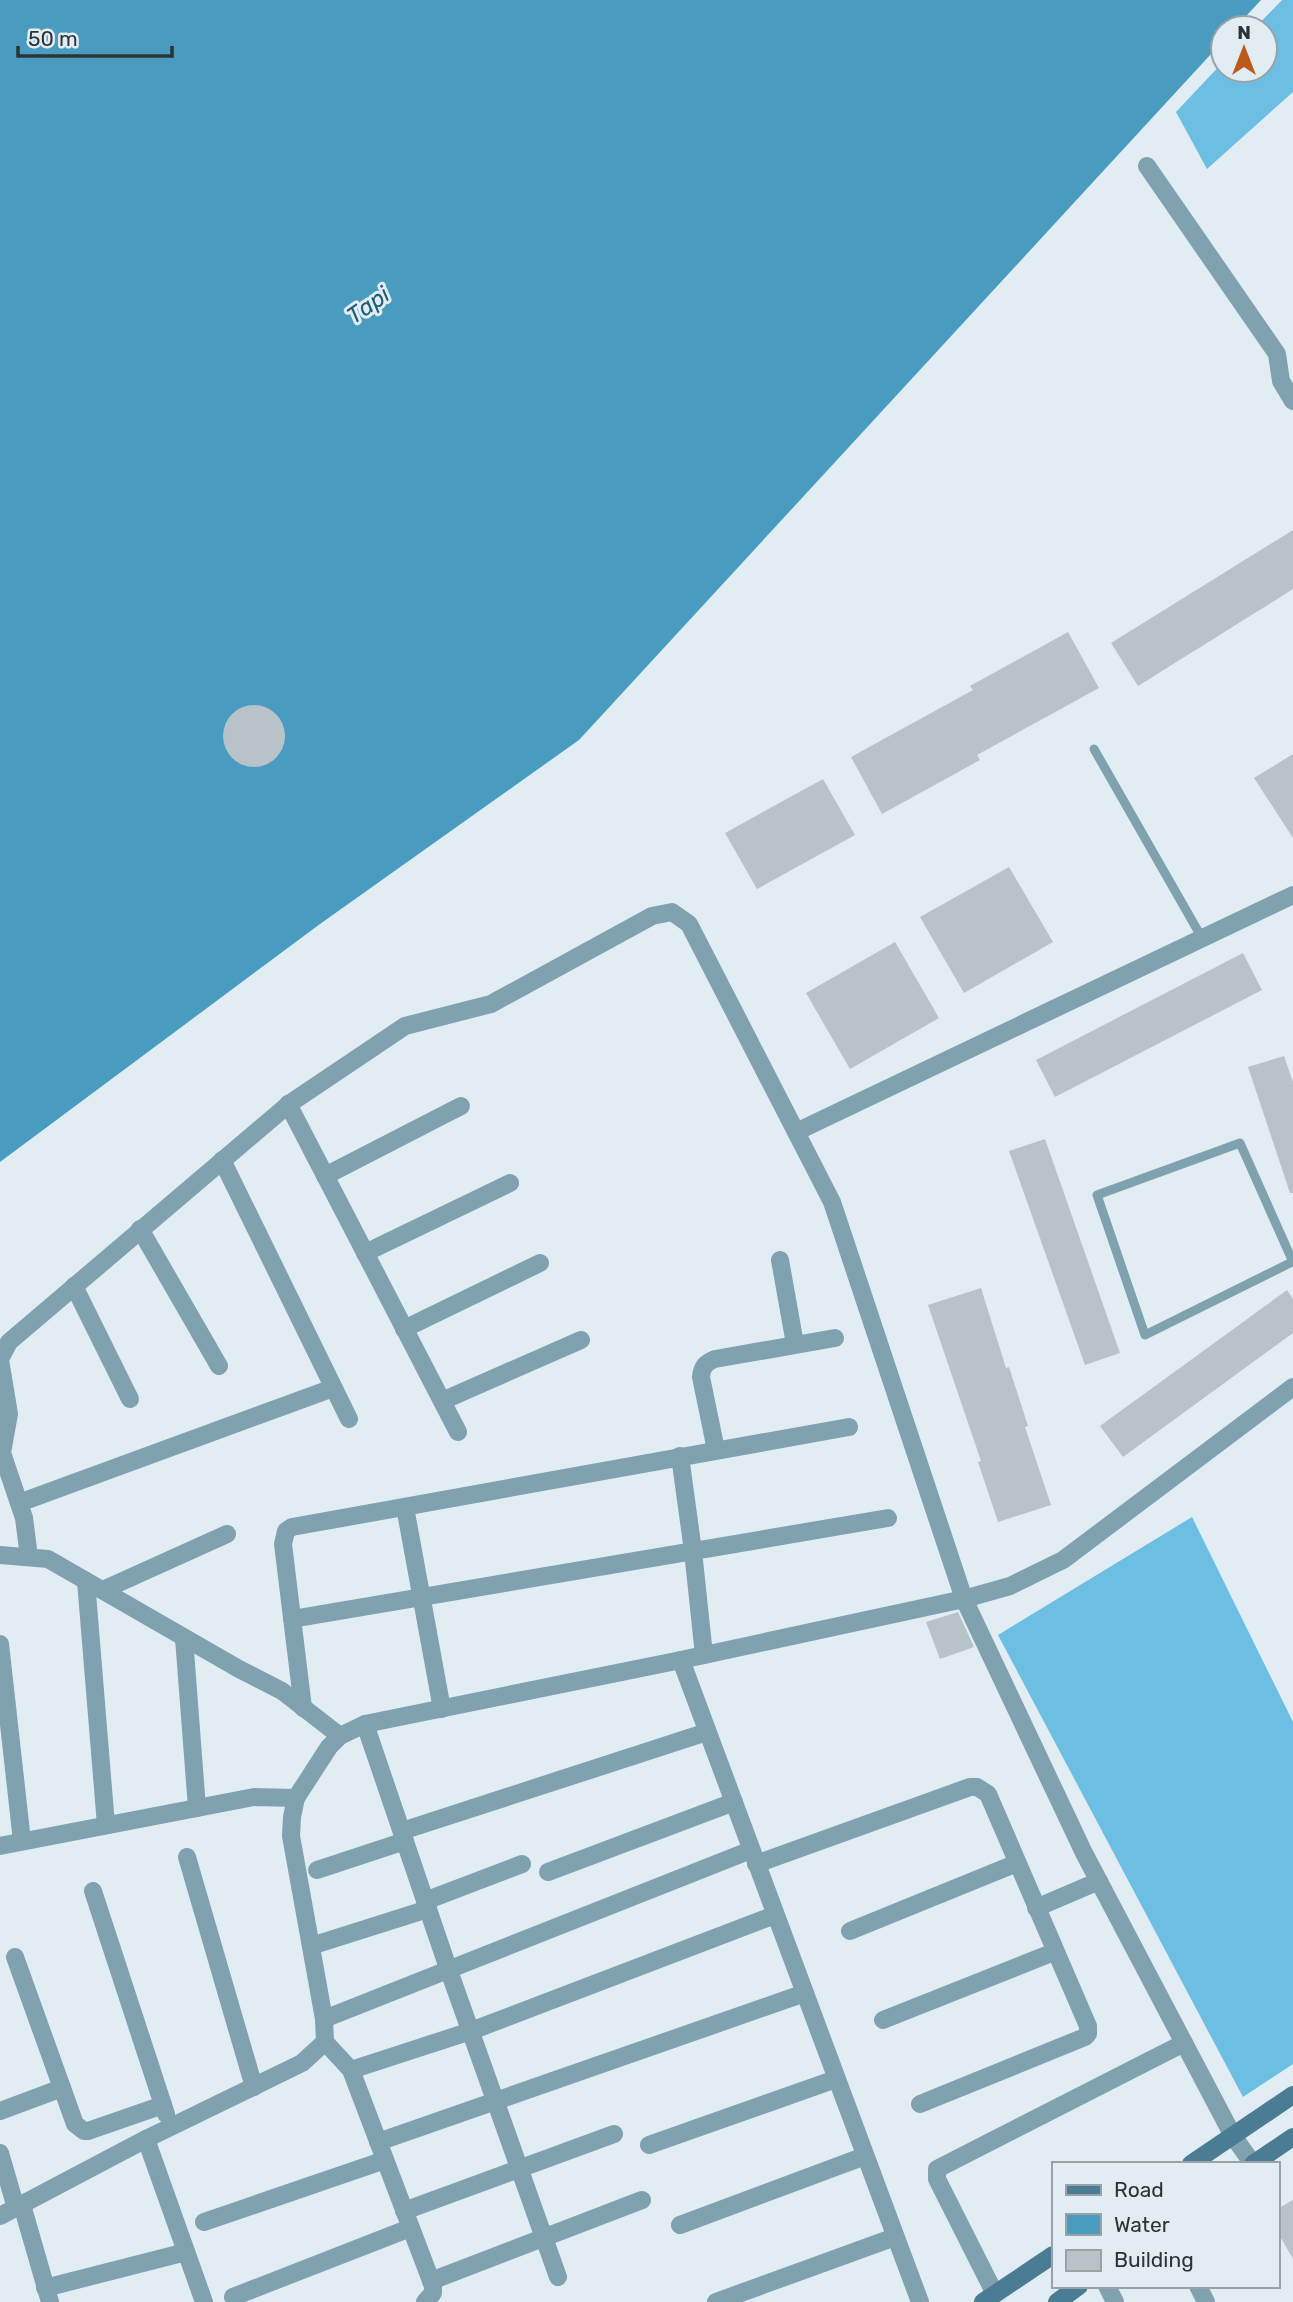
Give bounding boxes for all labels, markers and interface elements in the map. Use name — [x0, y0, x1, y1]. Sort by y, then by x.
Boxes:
scale bar — [18, 14, 172, 58]
north arrow — [1209, 14, 1279, 84]
text: N — [1237, 21, 1251, 44]
text: 50 m — [28, 26, 78, 51]
water label: Tapi — [341, 280, 396, 330]
legend — [1052, 2162, 1279, 2288]
text: Road — [1114, 2177, 1164, 2202]
text: Water — [1114, 2212, 1170, 2237]
text: Building — [1114, 2247, 1194, 2272]

